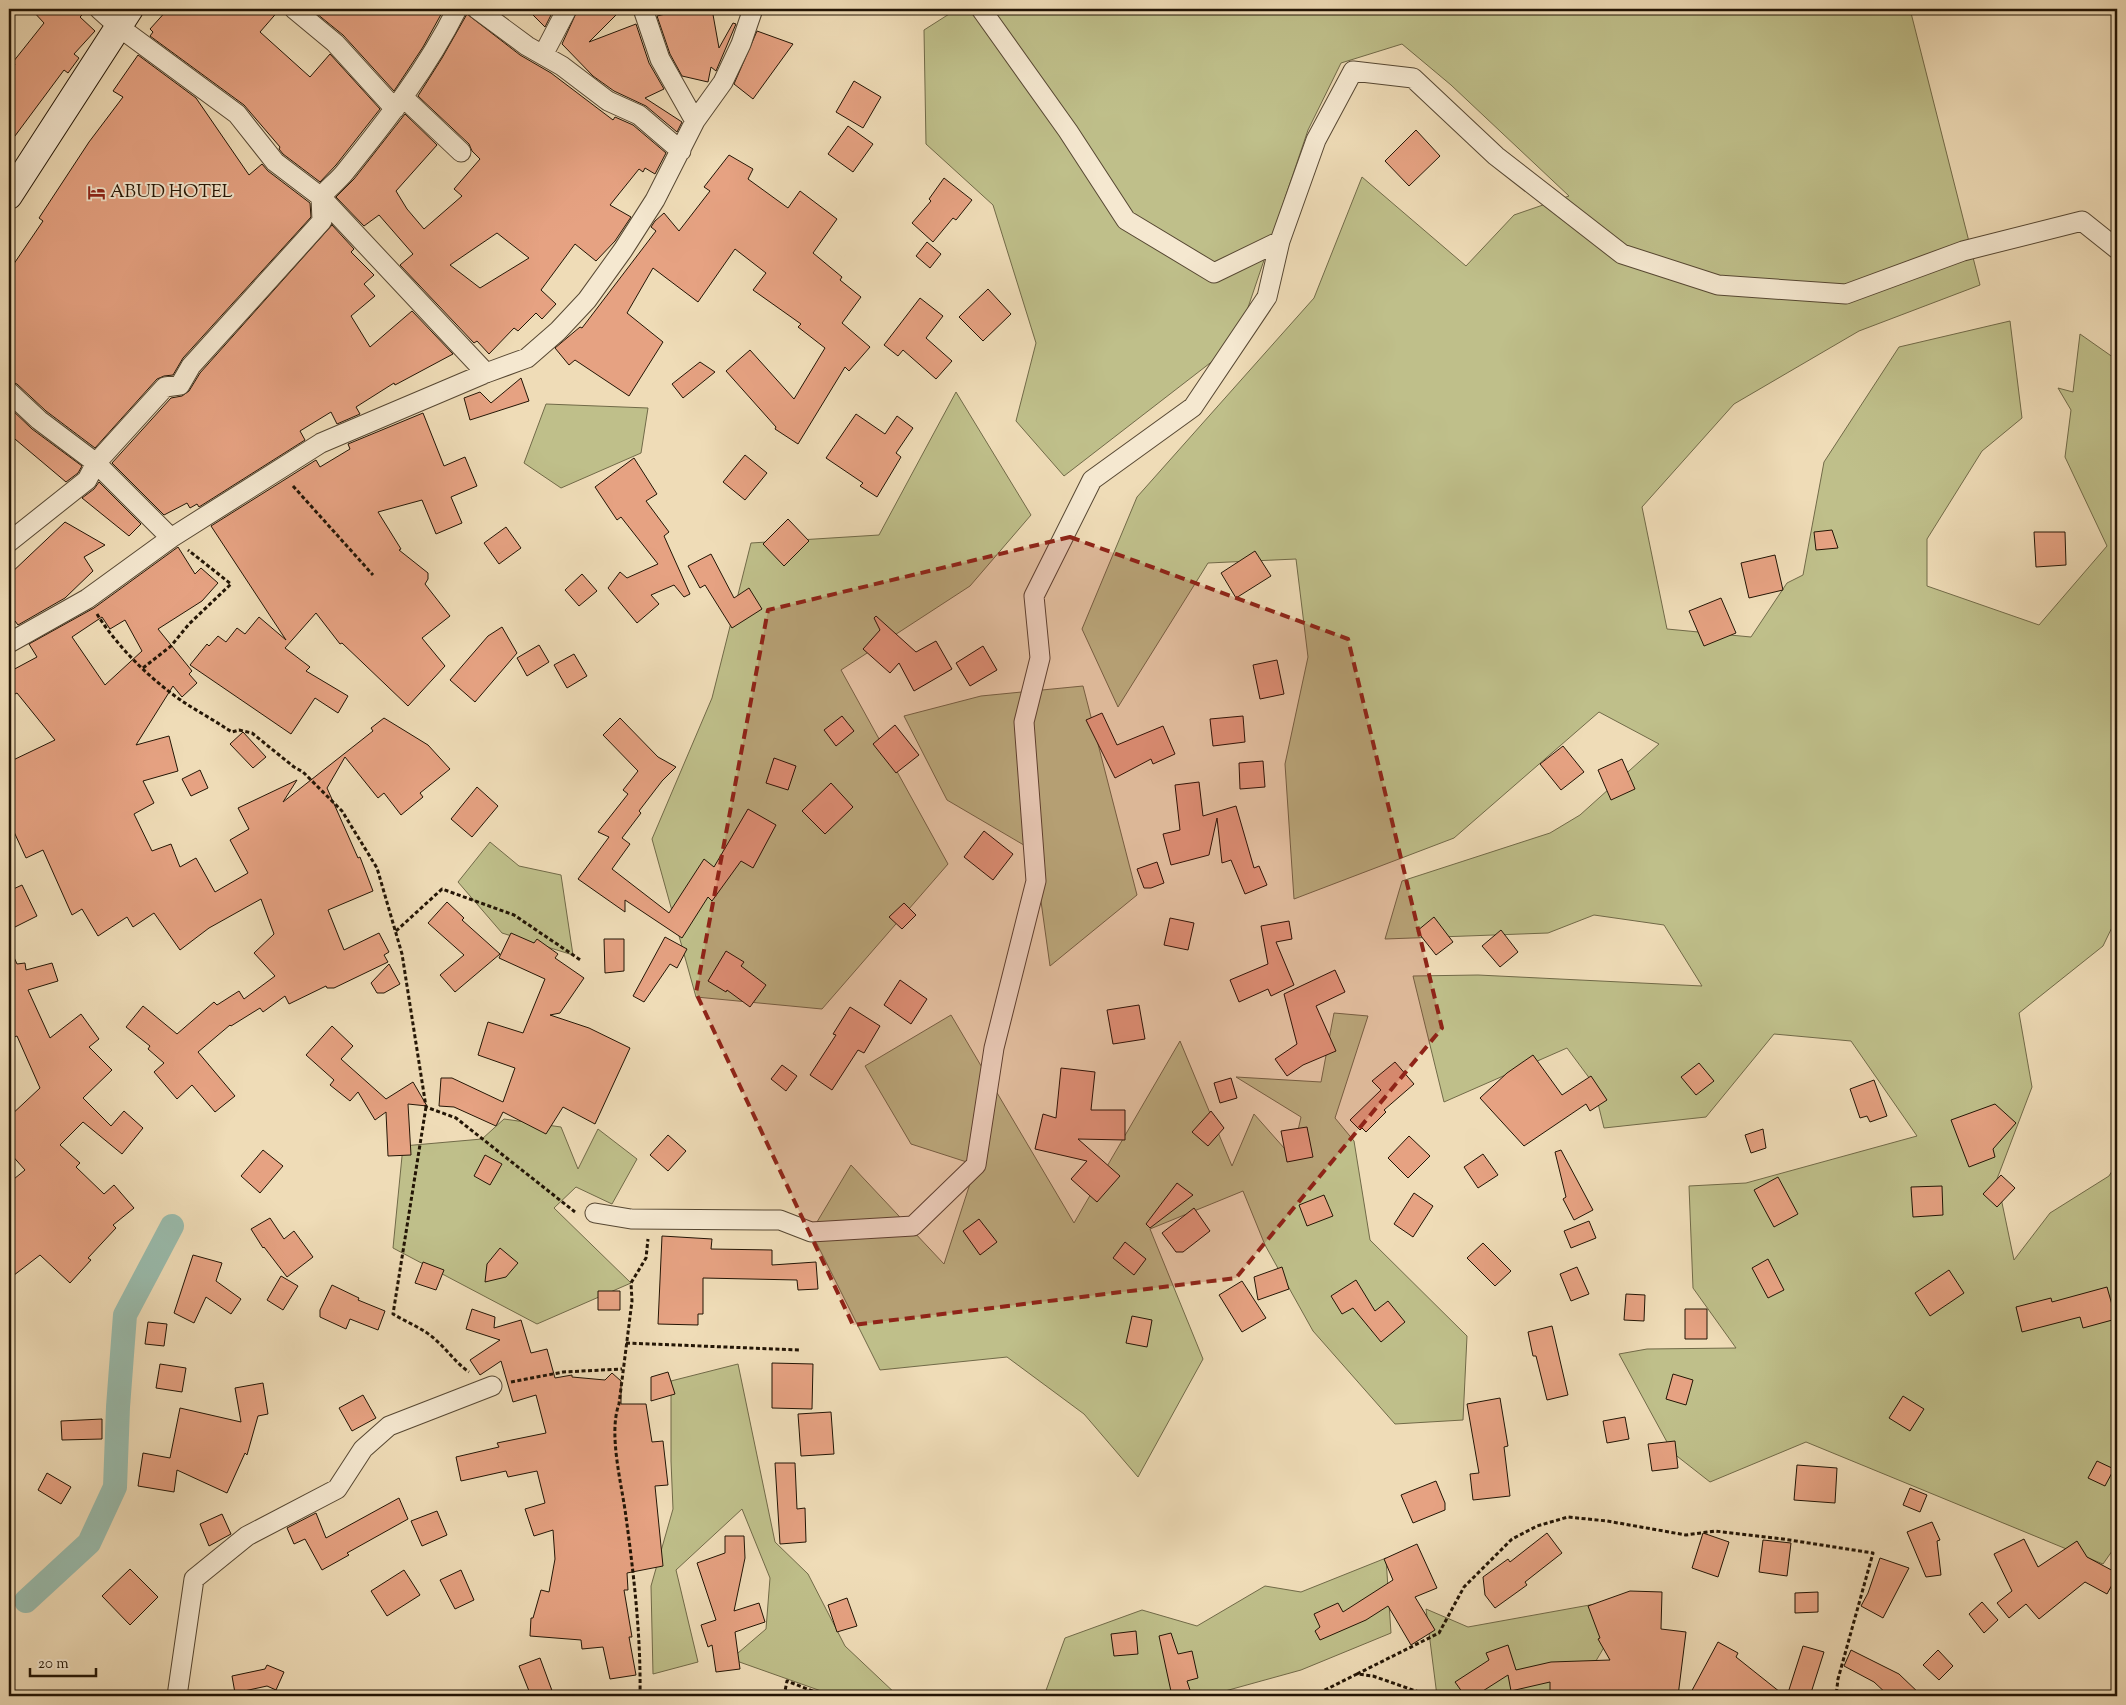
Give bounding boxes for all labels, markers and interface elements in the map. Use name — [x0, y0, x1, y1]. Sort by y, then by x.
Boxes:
place label: ABUD HOTEL — [110, 180, 233, 206]
hotel icon: ABUD HOTEL — [86, 183, 106, 203]
scale bar — [30, 1645, 96, 1677]
text: 20 m — [38, 1654, 69, 1675]

